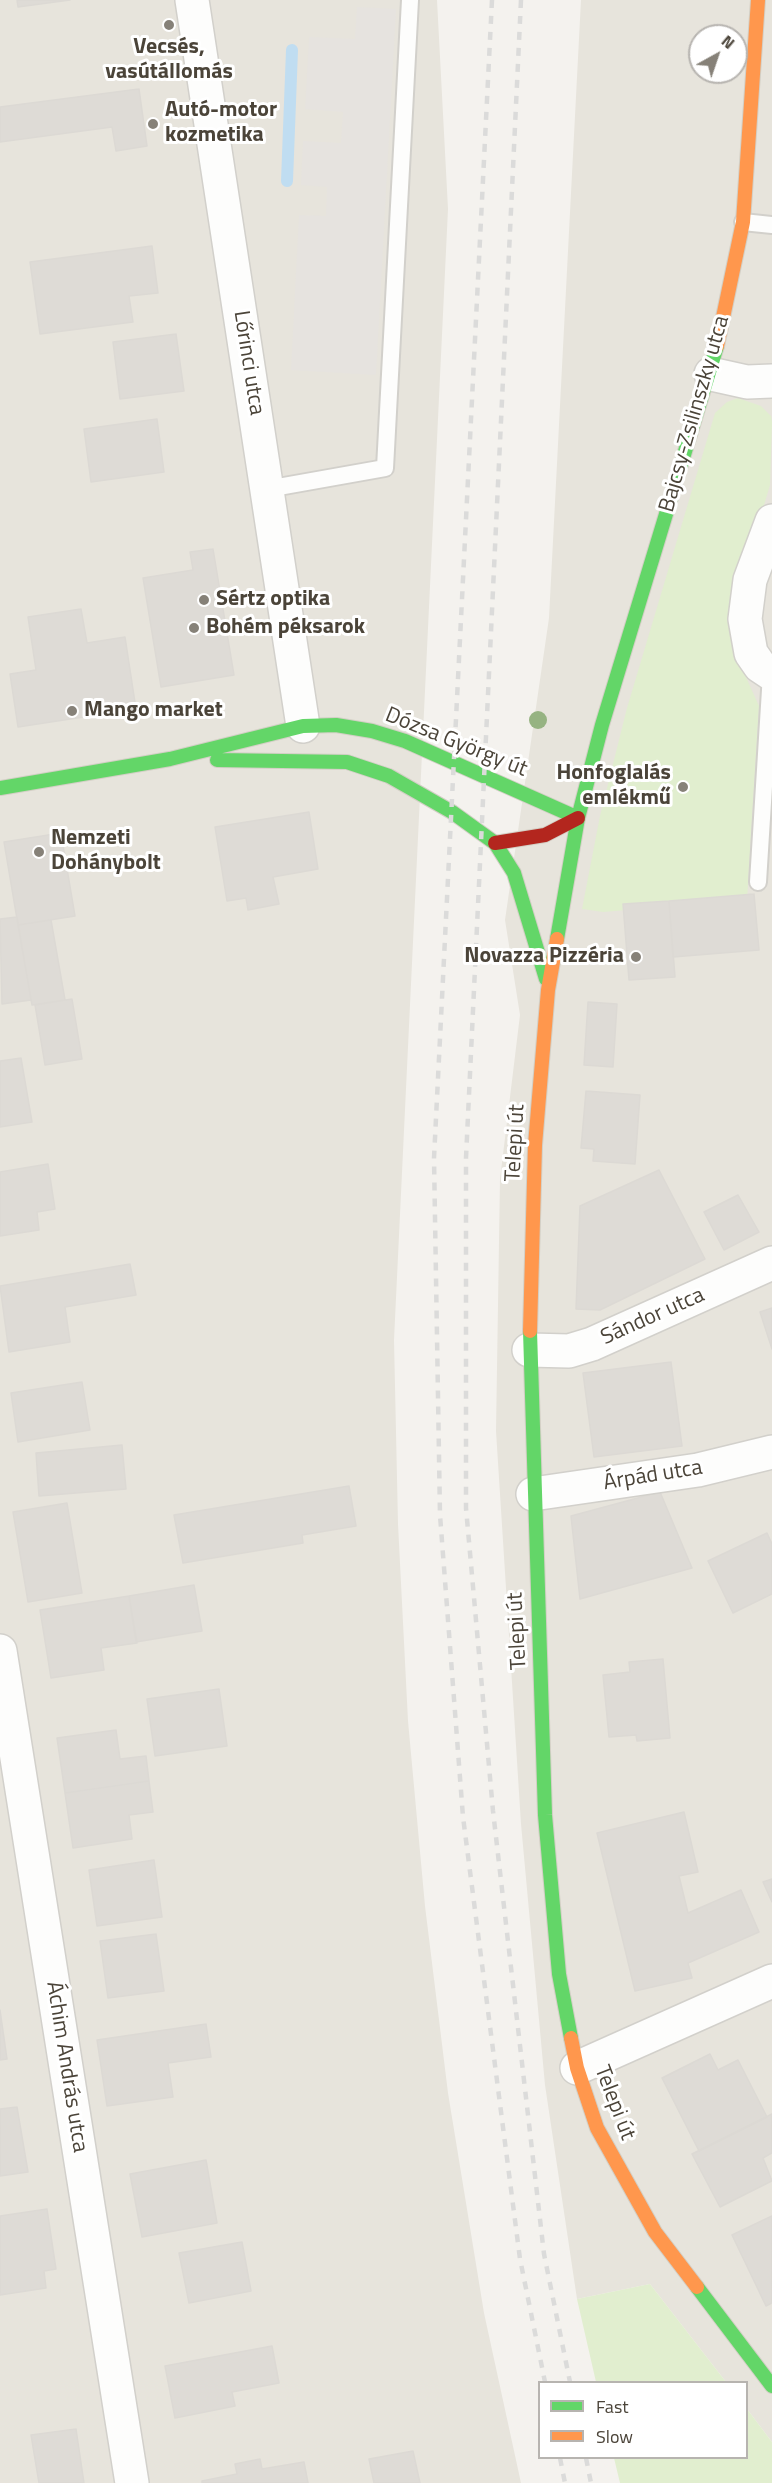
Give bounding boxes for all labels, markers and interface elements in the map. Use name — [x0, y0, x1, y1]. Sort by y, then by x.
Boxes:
marker: Vecsés, vasútállomás — [162, 18, 176, 32]
north arrow — [688, 24, 748, 84]
text: N — [716, 29, 740, 55]
place label: Vecsés, vasútállomás — [105, 35, 233, 86]
place label: Autó-motor kozmetika — [165, 98, 277, 150]
marker: Autó-motor kozmetika — [146, 117, 160, 131]
street label: Lőrinci utca — [227, 309, 269, 417]
street label: Bajcsy-Zsilinszky utca — [654, 313, 736, 515]
place label: Sértz optika — [216, 587, 330, 613]
marker: Sértz optika — [197, 593, 211, 607]
place label: Bohém péksarok — [206, 615, 365, 641]
marker: Bohém péksarok — [187, 621, 201, 635]
place label: Mango market — [84, 698, 223, 724]
street label: Dózsa György út — [381, 702, 531, 784]
marker: Mango market — [65, 704, 79, 718]
place label: Honfoglalás emlékmű — [556, 761, 671, 812]
marker: Honfoglalás emlékmű — [676, 780, 690, 794]
place label: Nemzeti Dohánybolt — [51, 826, 161, 878]
marker: Nemzeti Dohánybolt — [32, 845, 46, 859]
place label: Novazza Pizzéria — [464, 944, 624, 970]
marker: Novazza Pizzéria — [629, 950, 643, 964]
street label: Telepi út — [501, 1104, 531, 1182]
street label: Sándor utca — [597, 1282, 709, 1352]
street label: Árpád utca — [602, 1455, 704, 1497]
street label: Telepi út — [503, 1592, 533, 1670]
street label: Áchim András utca — [39, 1980, 93, 2154]
street label: Telepi út — [588, 2062, 640, 2144]
legend — [538, 2381, 748, 2459]
text: Fast — [596, 2393, 629, 2420]
text: Slow — [596, 2423, 633, 2450]

